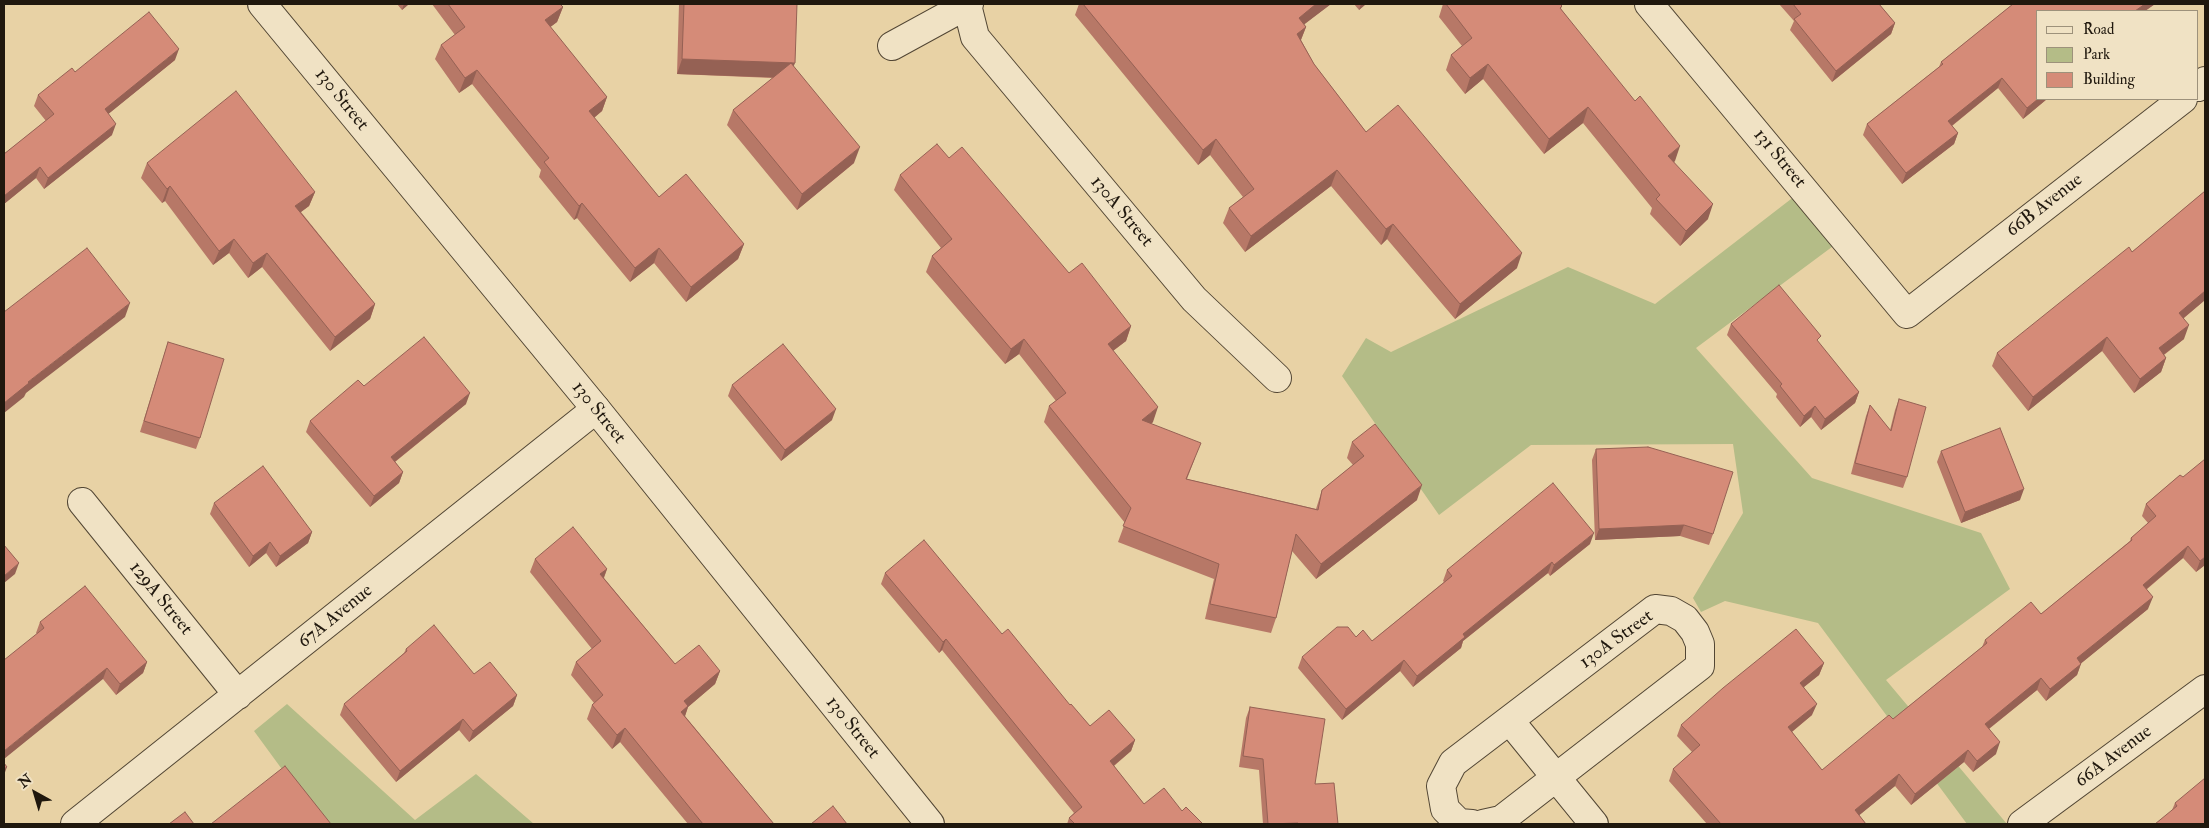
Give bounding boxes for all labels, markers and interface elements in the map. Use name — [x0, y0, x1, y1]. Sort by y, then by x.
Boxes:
legend — [2036, 10, 2199, 100]
text: Road — [2083, 20, 2114, 39]
text: Park — [2083, 45, 2110, 64]
street label: 130 Street — [309, 64, 373, 136]
text: Building — [2083, 70, 2135, 89]
street label: 131 Street — [1748, 125, 1810, 193]
street label: 66B Avenue — [2002, 169, 2088, 243]
street label: 130A Street — [1085, 172, 1157, 252]
street label: 130 Street — [566, 377, 630, 449]
street label: 129A Street — [123, 558, 197, 640]
street label: 67A Avenue — [294, 580, 378, 654]
street label: 130A Street — [1576, 606, 1658, 674]
street label: 130 Street — [820, 692, 884, 764]
street label: 66A Avenue — [2071, 721, 2157, 793]
north arrow — [10, 768, 60, 818]
text: N — [15, 770, 35, 792]

